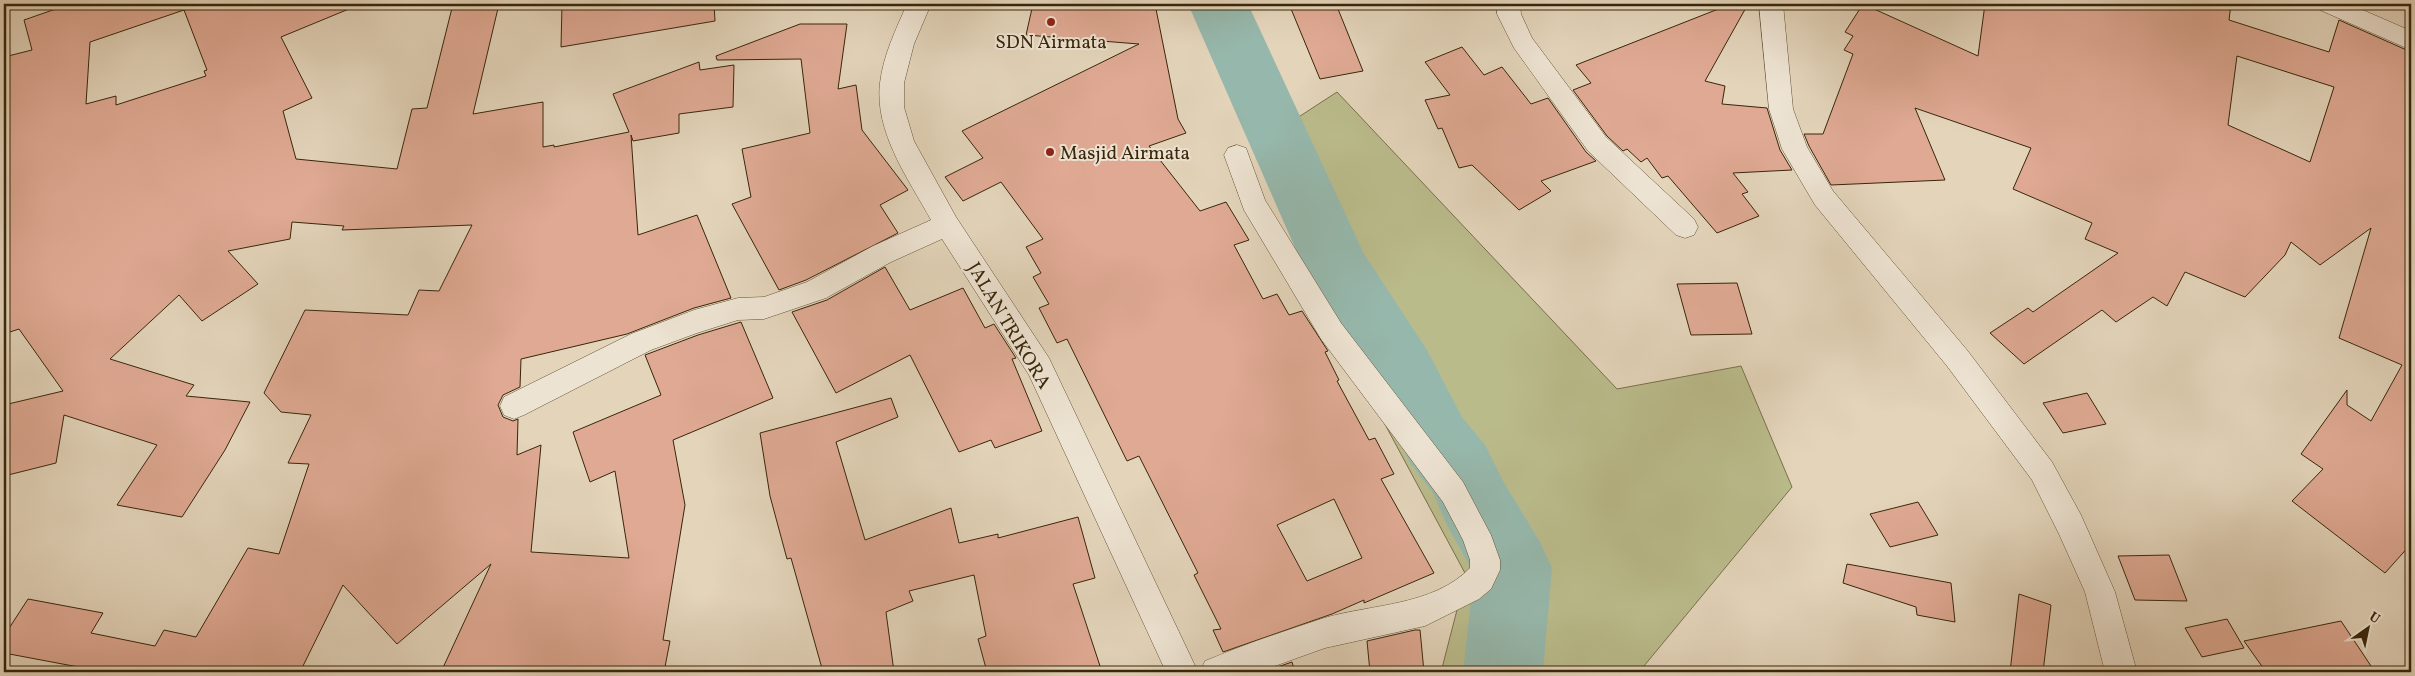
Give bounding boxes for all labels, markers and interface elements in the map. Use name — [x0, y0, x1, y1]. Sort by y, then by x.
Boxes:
marker: SDN Airmata — [1045, 16, 1057, 28]
place label: SDN Airmata — [995, 30, 1107, 56]
place label: Masjid Airmata — [1060, 141, 1190, 167]
marker: Masjid Airmata — [1044, 146, 1056, 158]
street label: JALAN TRIKORA — [960, 258, 1056, 394]
north arrow — [2342, 604, 2392, 654]
text: U — [2365, 608, 2384, 629]

